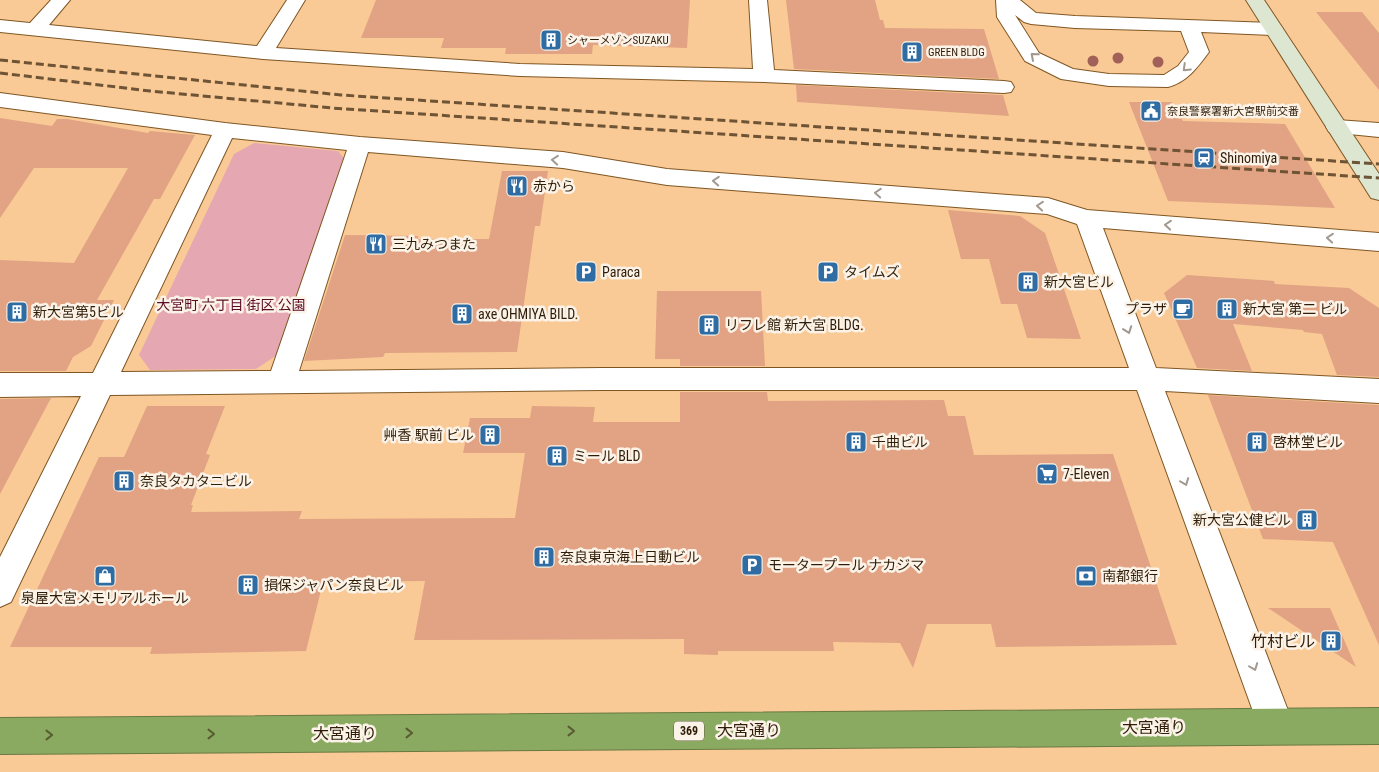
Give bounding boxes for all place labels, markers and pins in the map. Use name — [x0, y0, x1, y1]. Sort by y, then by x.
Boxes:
building icon: シャーメゾンSUZAKU — [539, 28, 563, 52]
place label: シャーメゾンSUZAKU — [567, 34, 669, 47]
building icon: GREEN BLDG — [900, 40, 924, 64]
place label: GREEN BLDG — [928, 46, 985, 59]
public building icon: 奈良警察署新大宮駅前交番 — [1139, 99, 1163, 123]
place label: 奈良警察署新大宮駅前交番 — [1167, 105, 1299, 118]
station icon: Shinomiya — [1192, 146, 1216, 170]
place label: Shinomiya — [1220, 150, 1277, 166]
restaurant icon: 赤から — [505, 174, 529, 198]
place label: 赤から — [533, 178, 575, 194]
restaurant icon: 三九みつまた — [364, 232, 388, 256]
place label: 三九みつまた — [392, 236, 476, 252]
parking icon: Paraca — [574, 260, 598, 284]
parking icon: タイムズ — [816, 260, 840, 284]
place label: Paraca — [602, 264, 640, 280]
place label: タイムズ — [844, 264, 900, 280]
building icon: 新大宮ビル — [1016, 270, 1040, 294]
place label: 新大宮ビル — [1044, 274, 1114, 290]
cafe icon: プラザ — [1171, 297, 1195, 321]
building icon: 新大宮 第二 ビル — [1215, 297, 1239, 321]
building icon: 新大宮第5ビル — [5, 300, 29, 324]
place label: プラザ — [1125, 301, 1167, 317]
place label: 新大宮 第二 ビル — [1243, 301, 1347, 317]
building icon: axe OHMIYA BILD. — [450, 302, 474, 326]
place label: 新大宮第5ビル — [33, 304, 124, 320]
place label: axe OHMIYA BILD. — [478, 306, 578, 322]
building icon: リフレ館 新大宮 BLDG. — [697, 313, 721, 337]
place label: リフレ館 新大宮 BLDG. — [725, 317, 864, 333]
building icon: 艸香 駅前 ビル — [478, 423, 502, 447]
place label: 艸香 駅前 ビル — [384, 427, 474, 443]
building icon: 千曲ビル — [844, 430, 868, 454]
building icon: 啓林堂ビル — [1245, 430, 1269, 454]
place label: 千曲ビル — [872, 434, 928, 450]
place label: 啓林堂ビル — [1273, 434, 1343, 450]
building icon: ミール BLD — [545, 444, 569, 468]
place label: ミール BLD — [573, 448, 641, 464]
supermarket icon: 7-Eleven — [1035, 462, 1059, 486]
place label: 7-Eleven — [1063, 466, 1109, 482]
building icon: 奈良タカタニビル — [112, 469, 136, 493]
place label: 奈良タカタニビル — [140, 473, 252, 489]
building icon: 新大宮公健ビル — [1295, 508, 1319, 532]
place label: 新大宮公健ビル — [1193, 512, 1291, 528]
building icon: 奈良東京海上日動ビル — [532, 545, 556, 569]
place label: 奈良東京海上日動ビル — [560, 549, 700, 565]
parking icon: モータープール ナカジマ — [740, 553, 764, 577]
place label: モータープール ナカジマ — [768, 557, 924, 573]
shop icon: 泉屋大宮メモリアルホール — [93, 564, 117, 588]
bank icon: 南都銀行 — [1074, 564, 1098, 588]
place label: 南都銀行 — [1102, 568, 1158, 584]
building icon: 損保ジャパン奈良ビル — [236, 573, 260, 597]
place label: 損保ジャパン奈良ビル — [264, 577, 404, 593]
place label: 泉屋大宮メモリアルホール — [21, 590, 189, 606]
building icon: 竹村ビル — [1319, 629, 1343, 653]
place label: 竹村ビル — [1251, 632, 1315, 651]

